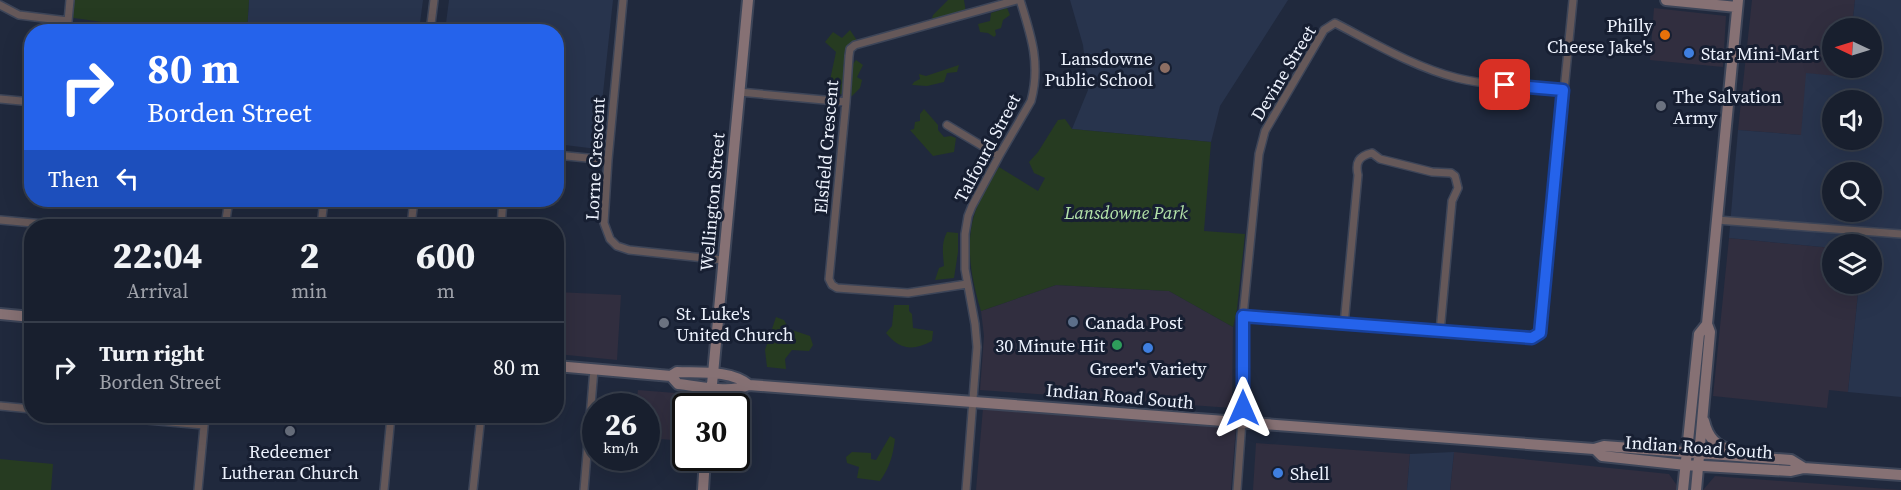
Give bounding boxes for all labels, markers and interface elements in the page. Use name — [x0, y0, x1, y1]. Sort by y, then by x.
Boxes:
place label: Philly Cheese Jake's — [1547, 13, 1654, 59]
north arrow — [1822, 18, 1882, 78]
map controls — [1822, 18, 1882, 294]
street label: Devine Street — [1245, 21, 1321, 125]
marker: Philly Cheese Jake's — [1658, 28, 1672, 42]
text: 80 m — [147, 39, 240, 97]
place label: Star Mini-Mart — [1701, 41, 1819, 66]
place label: Lansdowne Public School — [1044, 46, 1153, 92]
marker: Star Mini-Mart — [1682, 46, 1696, 60]
icon: right — [48, 48, 126, 126]
pin — [1479, 59, 1530, 110]
marker: Lansdowne Public School — [1158, 61, 1172, 75]
icon: arrive — [1488, 68, 1521, 101]
street label: Elsfield Crescent — [808, 79, 844, 215]
place label: The Salvation Army — [1673, 84, 1782, 130]
street label: Talfourd Street — [948, 89, 1026, 207]
button: sound — [1822, 90, 1882, 150]
text: Borden Street — [147, 94, 311, 131]
street label: Lorne Crescent — [579, 97, 611, 221]
marker: The Salvation Army — [1654, 99, 1668, 113]
street label: Wellington Street — [694, 132, 731, 272]
icon: left — [111, 162, 144, 195]
button: search — [1822, 162, 1882, 222]
text: Then — [48, 164, 99, 194]
park label: Lansdowne Park — [1063, 200, 1188, 225]
text: 22:04 — [113, 231, 203, 280]
text: 2 — [299, 231, 319, 280]
text: 600 — [416, 231, 475, 280]
button: layers — [1822, 234, 1882, 294]
text: Arrival — [127, 277, 189, 305]
text: min — [291, 277, 327, 305]
text: m — [437, 277, 455, 305]
place label: St. Luke's United Church — [676, 301, 794, 347]
place label: Canada Post — [1085, 310, 1183, 335]
marker: Canada Post — [1066, 315, 1080, 329]
marker: St. Luke's United Church — [657, 316, 671, 330]
place label: 30 Minute Hit — [995, 333, 1105, 358]
text: Turn right — [99, 338, 204, 368]
marker: 30 Minute Hit — [1110, 338, 1124, 352]
marker: Greer's Variety — [1141, 341, 1155, 355]
icon: right — [48, 351, 81, 384]
text: 80 m — [493, 352, 540, 382]
place label: Greer's Variety — [1090, 356, 1207, 381]
text: Borden Street — [99, 368, 221, 396]
position arrow — [1211, 376, 1275, 440]
street label: Indian Road South — [1045, 377, 1195, 415]
speed limit sign: 30 — [672, 393, 750, 471]
text: 26 — [605, 404, 637, 445]
marker: Redeemer Lutheran Church — [283, 424, 297, 438]
street label: Indian Road South — [1624, 429, 1774, 465]
text: km/h — [603, 437, 639, 458]
place label: Redeemer Lutheran Church — [221, 439, 359, 485]
place label: Shell — [1290, 461, 1330, 486]
marker: Shell — [1271, 466, 1285, 480]

